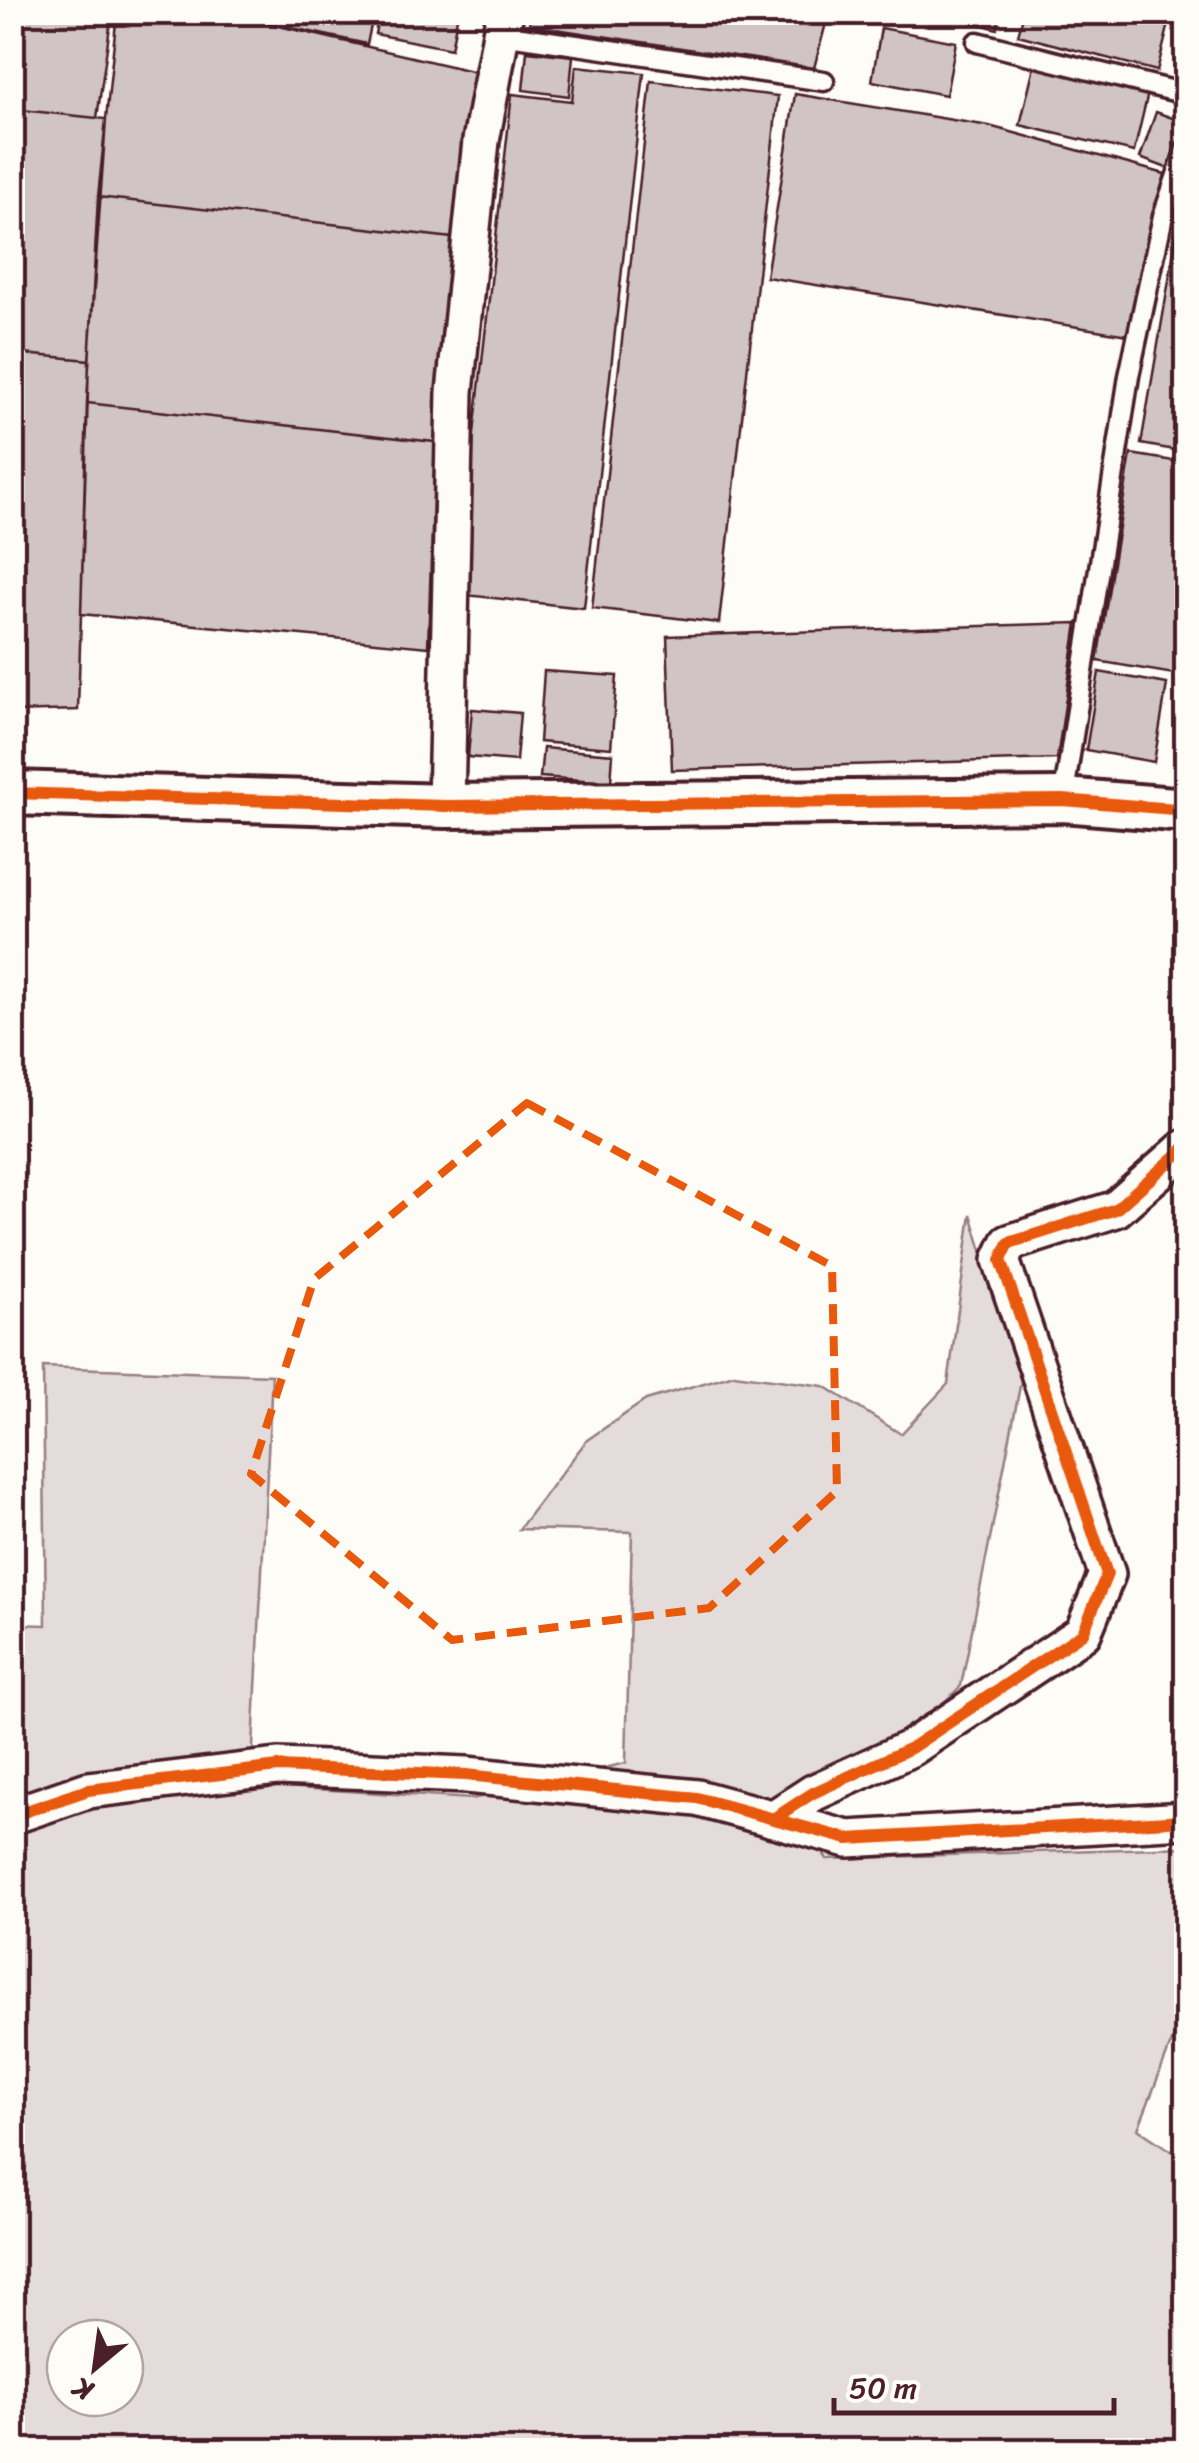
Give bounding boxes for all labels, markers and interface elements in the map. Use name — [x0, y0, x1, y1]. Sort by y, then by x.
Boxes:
north arrow — [45, 2318, 145, 2418]
scale bar — [834, 2353, 1114, 2415]
text: 50 m — [849, 2361, 917, 2415]
text: K — [62, 2363, 103, 2415]

